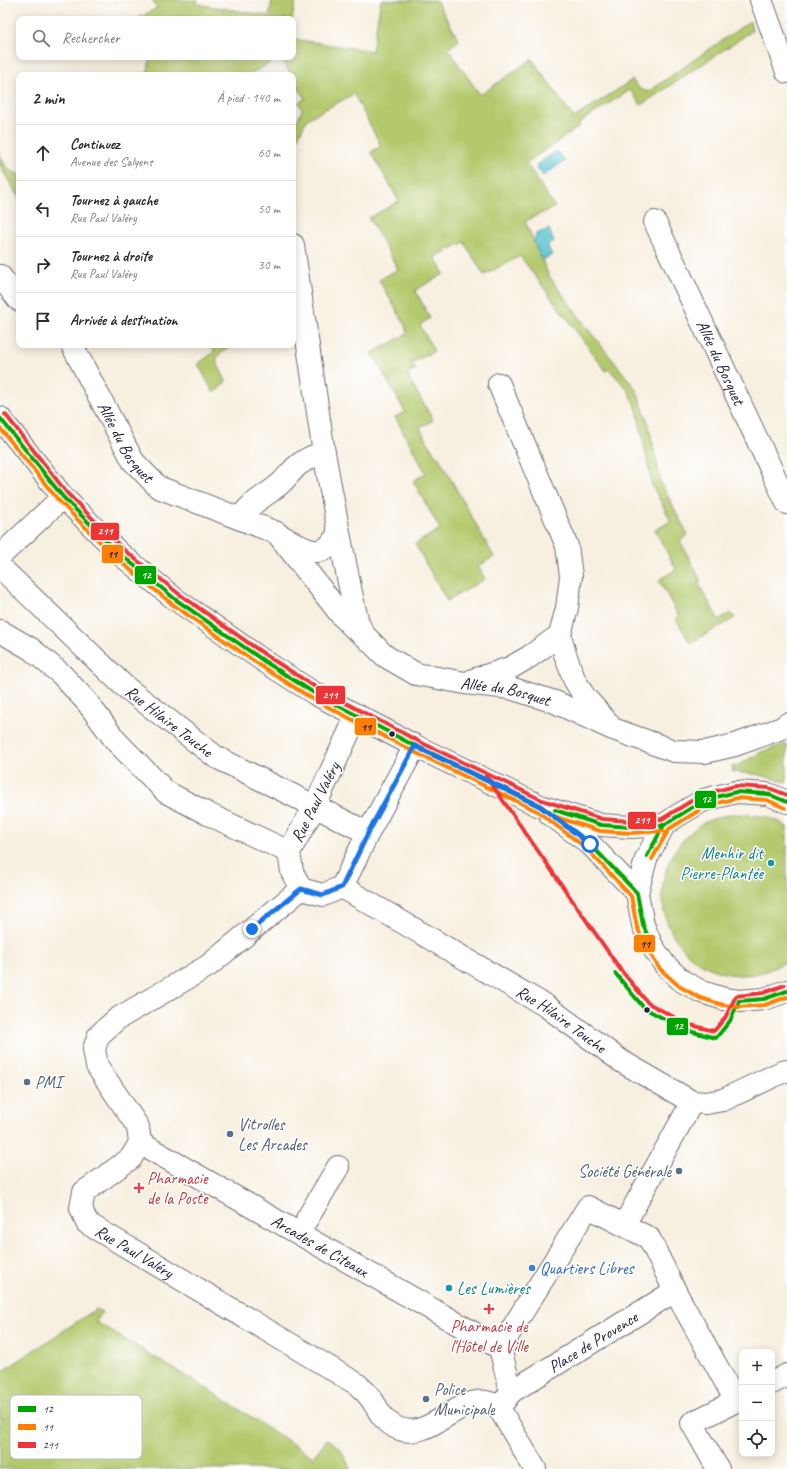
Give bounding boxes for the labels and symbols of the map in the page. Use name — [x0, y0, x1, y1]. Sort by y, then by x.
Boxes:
street label: Allée du Bosquet — [692, 317, 750, 410]
street label: Allée du Bosquet — [93, 398, 160, 489]
line badge: 211 — [90, 522, 120, 541]
text: 211 — [98, 524, 113, 538]
line badge: 11 — [101, 544, 124, 564]
text: 11 — [107, 547, 118, 561]
line badge: 12 — [134, 565, 157, 585]
text: 12 — [141, 568, 152, 582]
street label: Allée du Bosquet — [460, 673, 555, 712]
street label: Rue Hilaire Touche — [121, 681, 218, 763]
line badge: 211 — [315, 685, 346, 705]
text: 211 — [323, 688, 338, 702]
line badge: 11 — [354, 717, 377, 736]
text: 11 — [361, 720, 372, 734]
unlabelled marker — [387, 729, 397, 739]
street label: Rue Paul Valéry — [286, 758, 345, 846]
line badge: 12 — [694, 790, 717, 809]
text: 12 — [701, 792, 712, 806]
line badge: 211 — [627, 811, 657, 830]
text: 211 — [635, 813, 650, 827]
route start — [581, 835, 599, 853]
place label: Menhir dit Pierre-Plantée — [680, 843, 765, 884]
marker: Menhir dit Pierre-Plantée — [766, 858, 776, 868]
route end — [243, 920, 261, 938]
line badge: 11 — [633, 934, 656, 953]
text: 11 — [640, 937, 651, 951]
street label: Rue Hilaire Touche — [512, 981, 611, 1059]
unlabelled marker — [642, 1005, 652, 1015]
line badge: 12 — [666, 1017, 689, 1036]
text: 12 — [673, 1019, 684, 1033]
place label: PMI — [35, 1072, 66, 1093]
marker: PMI — [22, 1077, 32, 1087]
place label: Vitrolles Les Arcades — [238, 1114, 308, 1155]
marker: Vitrolles Les Arcades — [225, 1129, 235, 1139]
place label: Société Générale — [578, 1161, 672, 1182]
marker: Société Générale — [674, 1166, 684, 1176]
place label: Pharmacie de la Poste — [147, 1168, 209, 1209]
marker: Pharmacie de la Poste — [134, 1183, 144, 1193]
street label: Arcades de Citeaux — [267, 1210, 373, 1282]
street label: Rue Paul Valéry — [91, 1220, 178, 1284]
place label: Quartiers Libres — [540, 1258, 636, 1279]
marker: Quartiers Libres — [527, 1263, 537, 1273]
place label: Les Lumières — [457, 1278, 531, 1299]
marker: Les Lumières — [444, 1283, 454, 1293]
marker: Pharmacie de l'Hôtel de Ville — [484, 1304, 494, 1314]
street label: Place de Provence — [545, 1306, 643, 1377]
place label: Pharmacie de l'Hôtel de Ville — [450, 1316, 529, 1357]
place label: Police Municipale — [434, 1379, 496, 1420]
marker: Police Municipale — [421, 1394, 431, 1404]
legend — [10, 1395, 142, 1459]
text: 12 — [43, 1402, 54, 1416]
text: 11 — [43, 1420, 54, 1434]
text: 211 — [43, 1438, 59, 1452]

